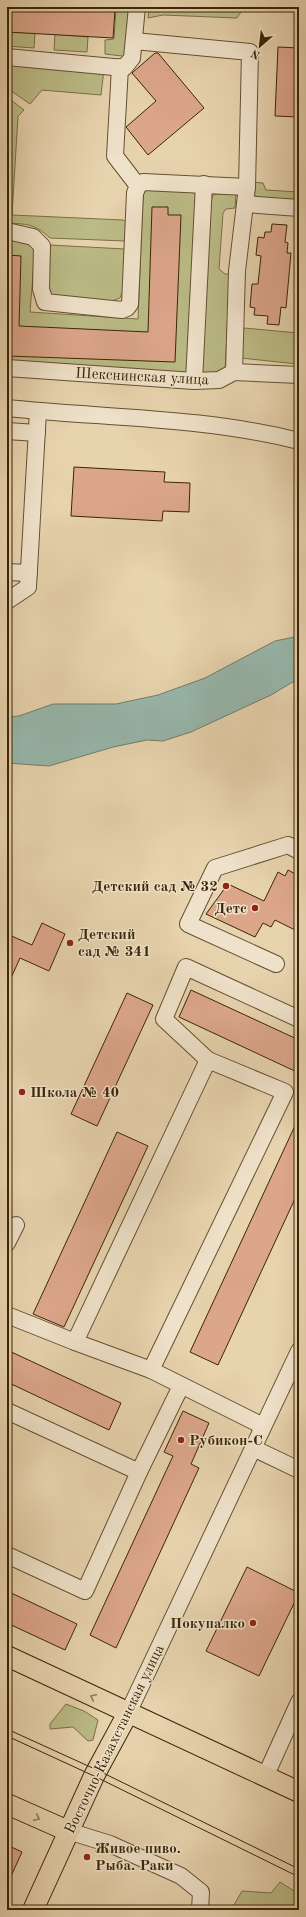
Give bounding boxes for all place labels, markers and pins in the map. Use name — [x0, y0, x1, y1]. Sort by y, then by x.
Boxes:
place label: Детский сад № 32 — [92, 880, 218, 895]
marker: Детский сад № 32 — [221, 881, 231, 891]
place label: Детс — [215, 902, 247, 917]
marker: Детс — [250, 903, 260, 913]
place label: Детский сад № 341 — [78, 928, 151, 960]
marker: Детский сад № 341 — [65, 938, 75, 948]
place label: Школа № 40 — [30, 1086, 119, 1101]
marker: Школа № 40 — [17, 1087, 27, 1097]
place label: Рубикон-С — [189, 1434, 263, 1449]
marker: Рубикон-С — [176, 1435, 186, 1445]
place label: Покупалко — [170, 1617, 245, 1632]
marker: Покупалко — [248, 1618, 258, 1628]
place label: Живое пиво. Рыба. Раки — [95, 1842, 181, 1874]
marker: Живое пиво. Рыба. Раки — [82, 1852, 92, 1862]

